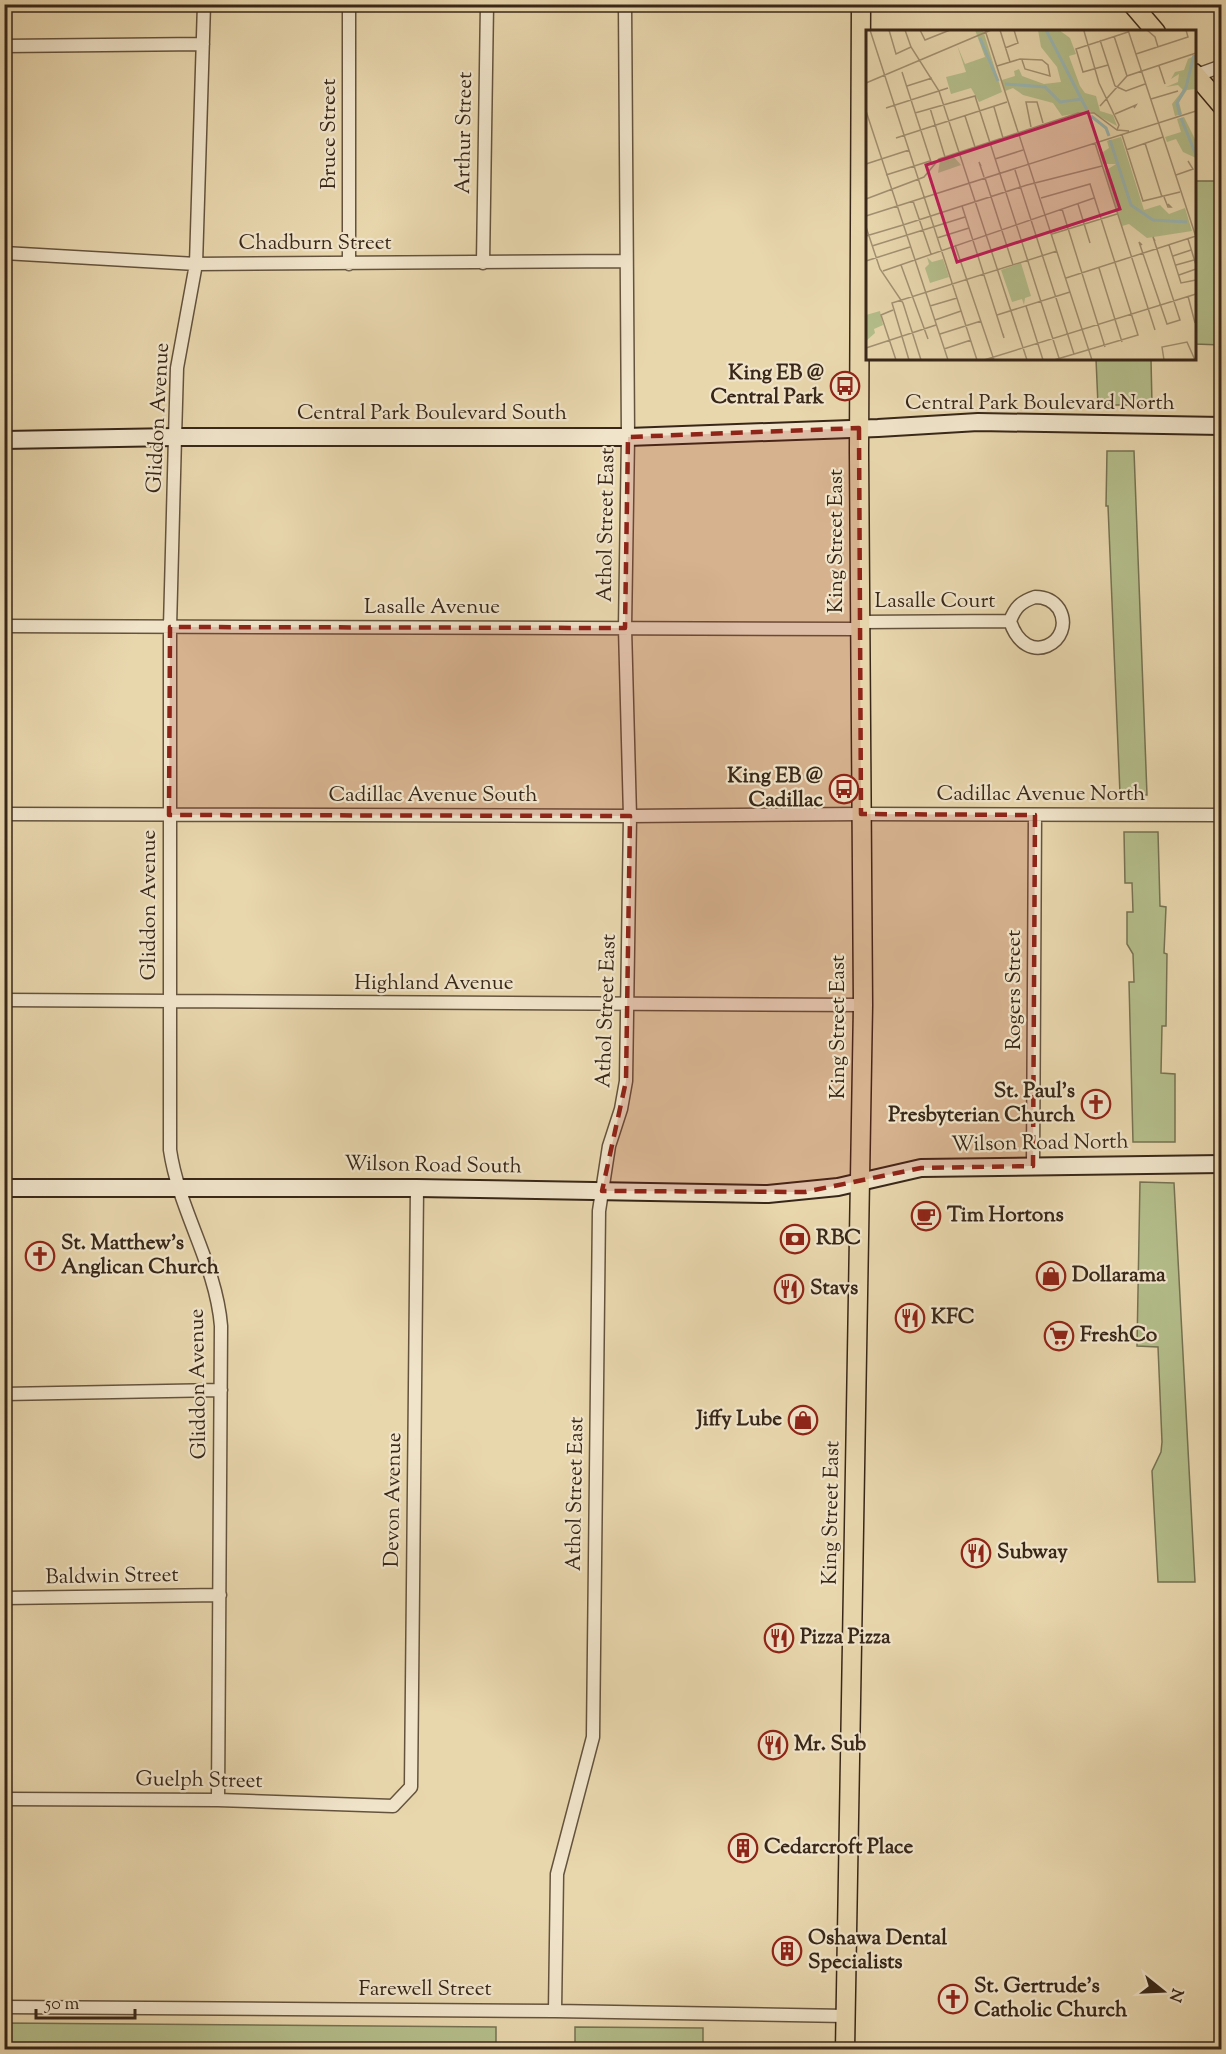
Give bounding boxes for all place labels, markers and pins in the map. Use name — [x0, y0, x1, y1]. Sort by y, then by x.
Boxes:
place label: King EB @ Central Park — [710, 359, 825, 413]
bus stop icon: King EB @ Central Park — [829, 370, 861, 402]
place label: King EB @ Cadillac — [727, 762, 823, 816]
bus stop icon: King EB @ Cadillac — [828, 773, 860, 805]
place label: St. Paul's Presbyterian Church — [888, 1077, 1076, 1131]
church icon: St. Paul's Presbyterian Church — [1080, 1088, 1112, 1120]
cafe icon: Tim Hortons — [910, 1200, 942, 1232]
place label: Tim Hortons — [947, 1201, 1064, 1231]
bank icon: RBC — [779, 1223, 811, 1255]
place label: RBC — [816, 1224, 861, 1254]
place label: St. Matthew's Anglican Church — [61, 1229, 220, 1283]
church icon: St. Matthew's Anglican Church — [24, 1240, 56, 1272]
shop icon: Dollarama — [1035, 1260, 1067, 1292]
place label: Dollarama — [1072, 1261, 1166, 1291]
restaurant icon: Stavs — [773, 1273, 805, 1305]
place label: Stavs — [810, 1274, 858, 1304]
restaurant icon: KFC — [894, 1302, 926, 1334]
place label: KFC — [931, 1303, 975, 1333]
supermarket icon: FreshCo — [1043, 1320, 1075, 1352]
place label: FreshCo — [1080, 1321, 1158, 1351]
shop icon: Jiffy Lube — [787, 1404, 819, 1436]
place label: Jiffy Lube — [694, 1405, 782, 1435]
restaurant icon: Subway — [960, 1537, 992, 1569]
place label: Subway — [997, 1538, 1068, 1568]
restaurant icon: Pizza Pizza — [763, 1622, 795, 1654]
place label: Pizza Pizza — [800, 1623, 891, 1653]
restaurant icon: Mr. Sub — [757, 1729, 789, 1761]
place label: Mr. Sub — [794, 1730, 867, 1760]
building icon: Cedarcroft Place — [727, 1832, 759, 1864]
place label: Cedarcroft Place — [764, 1833, 914, 1863]
place label: Oshawa Dental Specialists — [808, 1924, 947, 1978]
building icon: Oshawa Dental Specialists — [771, 1935, 803, 1967]
place label: St. Gertrude's Catholic Church — [974, 1972, 1128, 2026]
church icon: St. Gertrude's Catholic Church — [937, 1983, 969, 2015]

